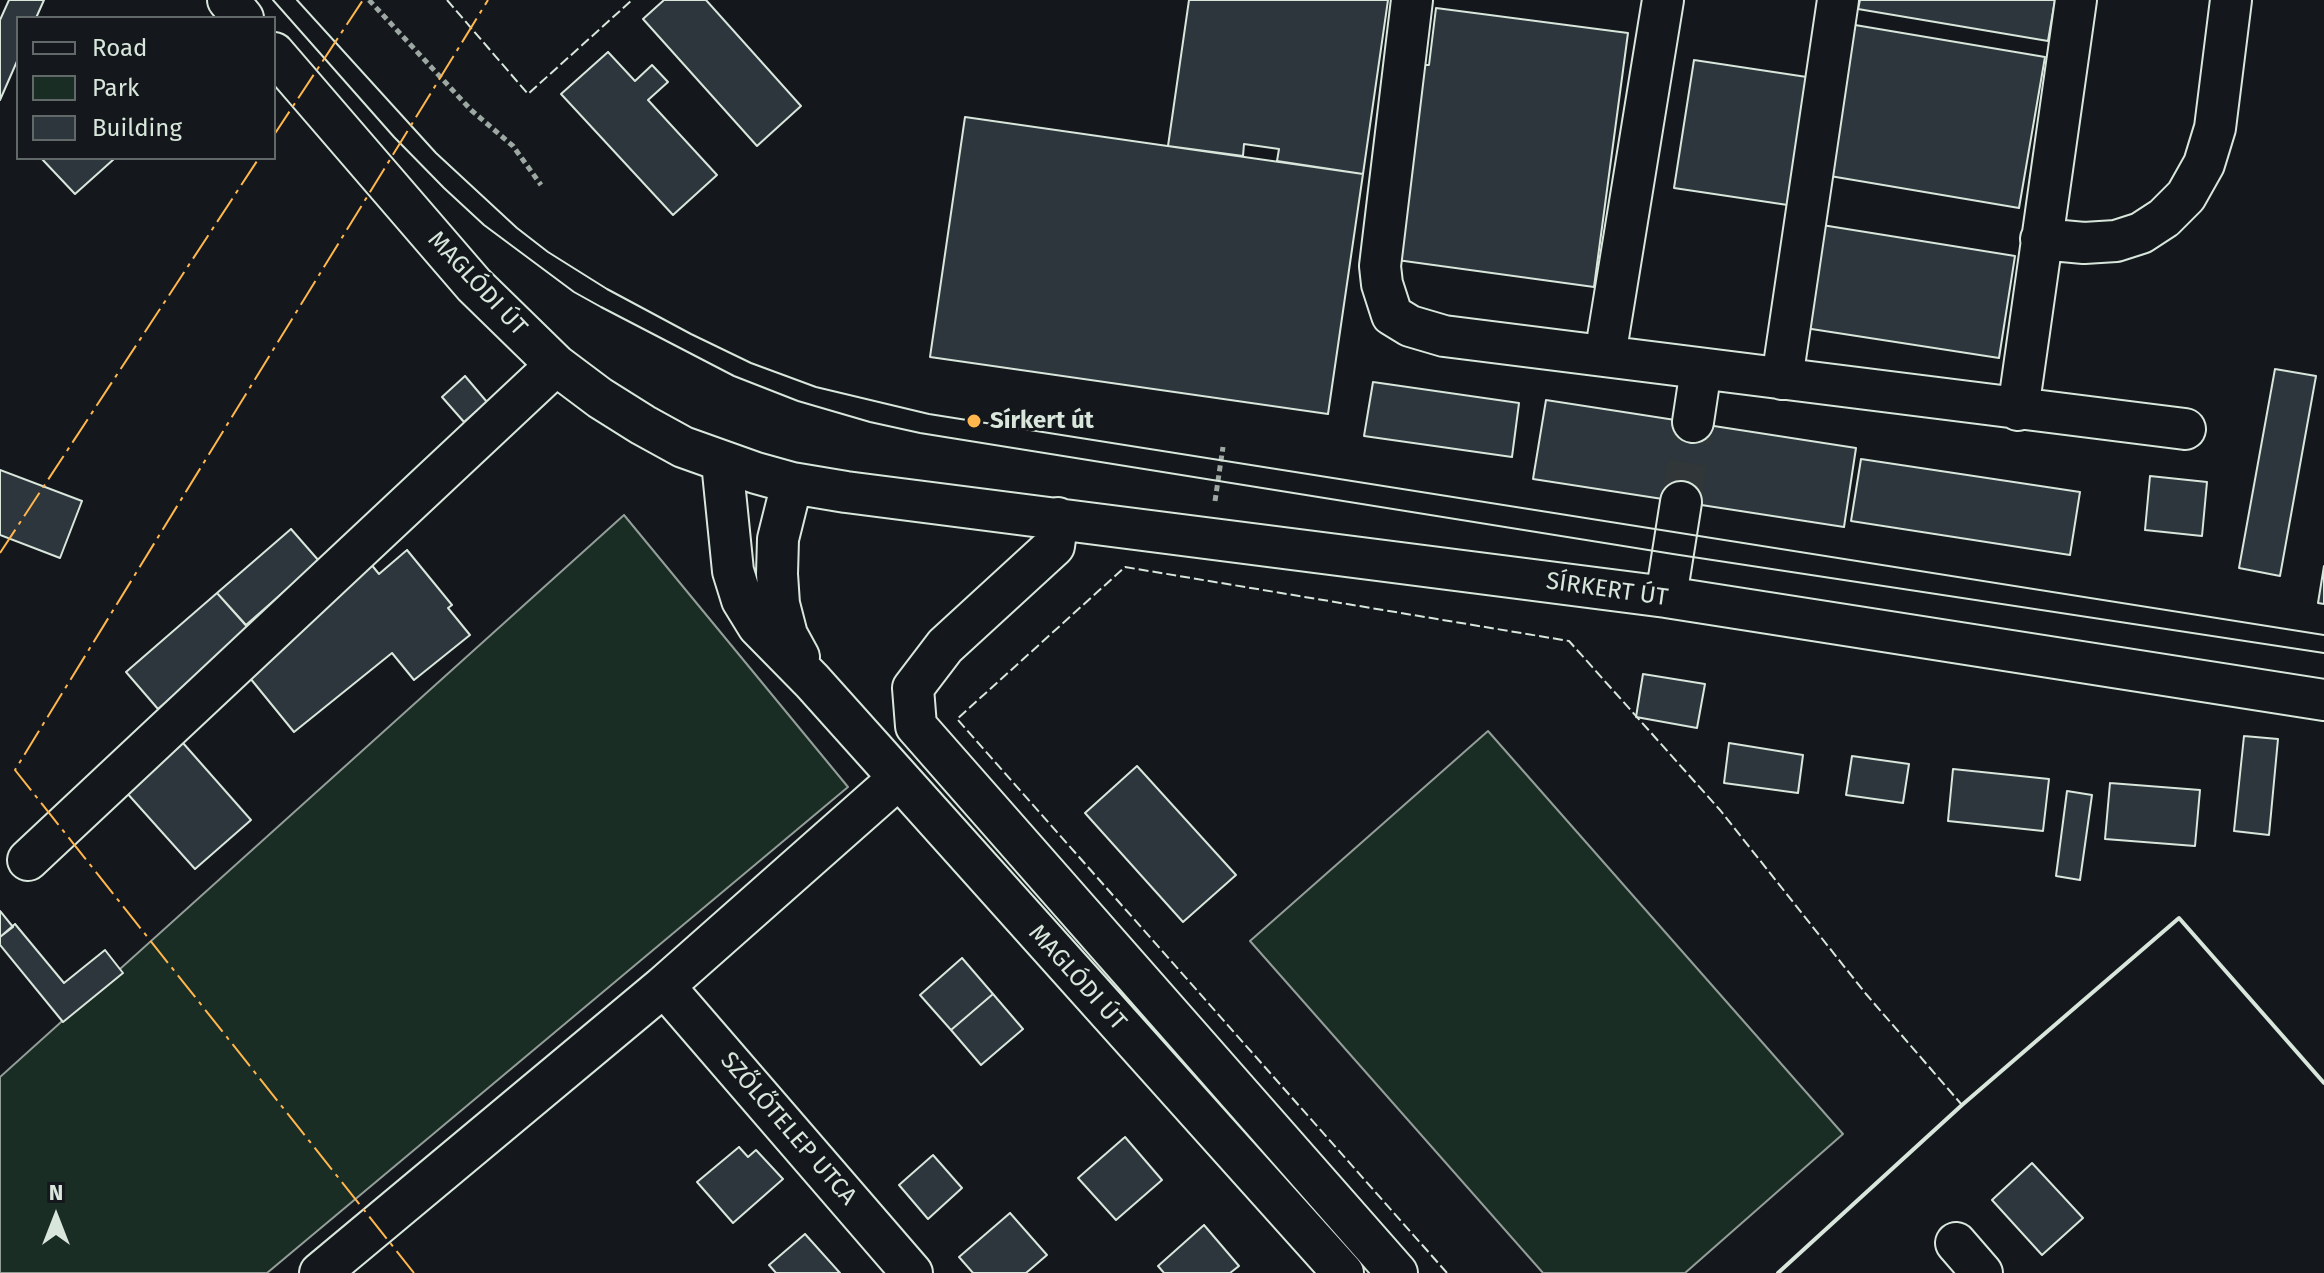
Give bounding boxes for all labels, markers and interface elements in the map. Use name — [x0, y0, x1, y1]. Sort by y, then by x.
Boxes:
legend — [16, 16, 276, 160]
text: Road — [92, 34, 147, 62]
text: Park — [92, 74, 139, 102]
text: Building — [92, 114, 182, 142]
street label: MAGLÓDI ÚT — [421, 226, 533, 342]
place label: Sírkert út — [990, 407, 1094, 435]
marker: Sírkert út — [965, 412, 983, 430]
street label: SÍRKERT ÚT — [1544, 567, 1670, 613]
street label: MAGLÓDI ÚT — [1022, 919, 1132, 1037]
street label: SZŐLŐTELEP UTCA — [714, 1047, 862, 1211]
north arrow — [16, 1177, 96, 1257]
text: N — [49, 1179, 63, 1206]

